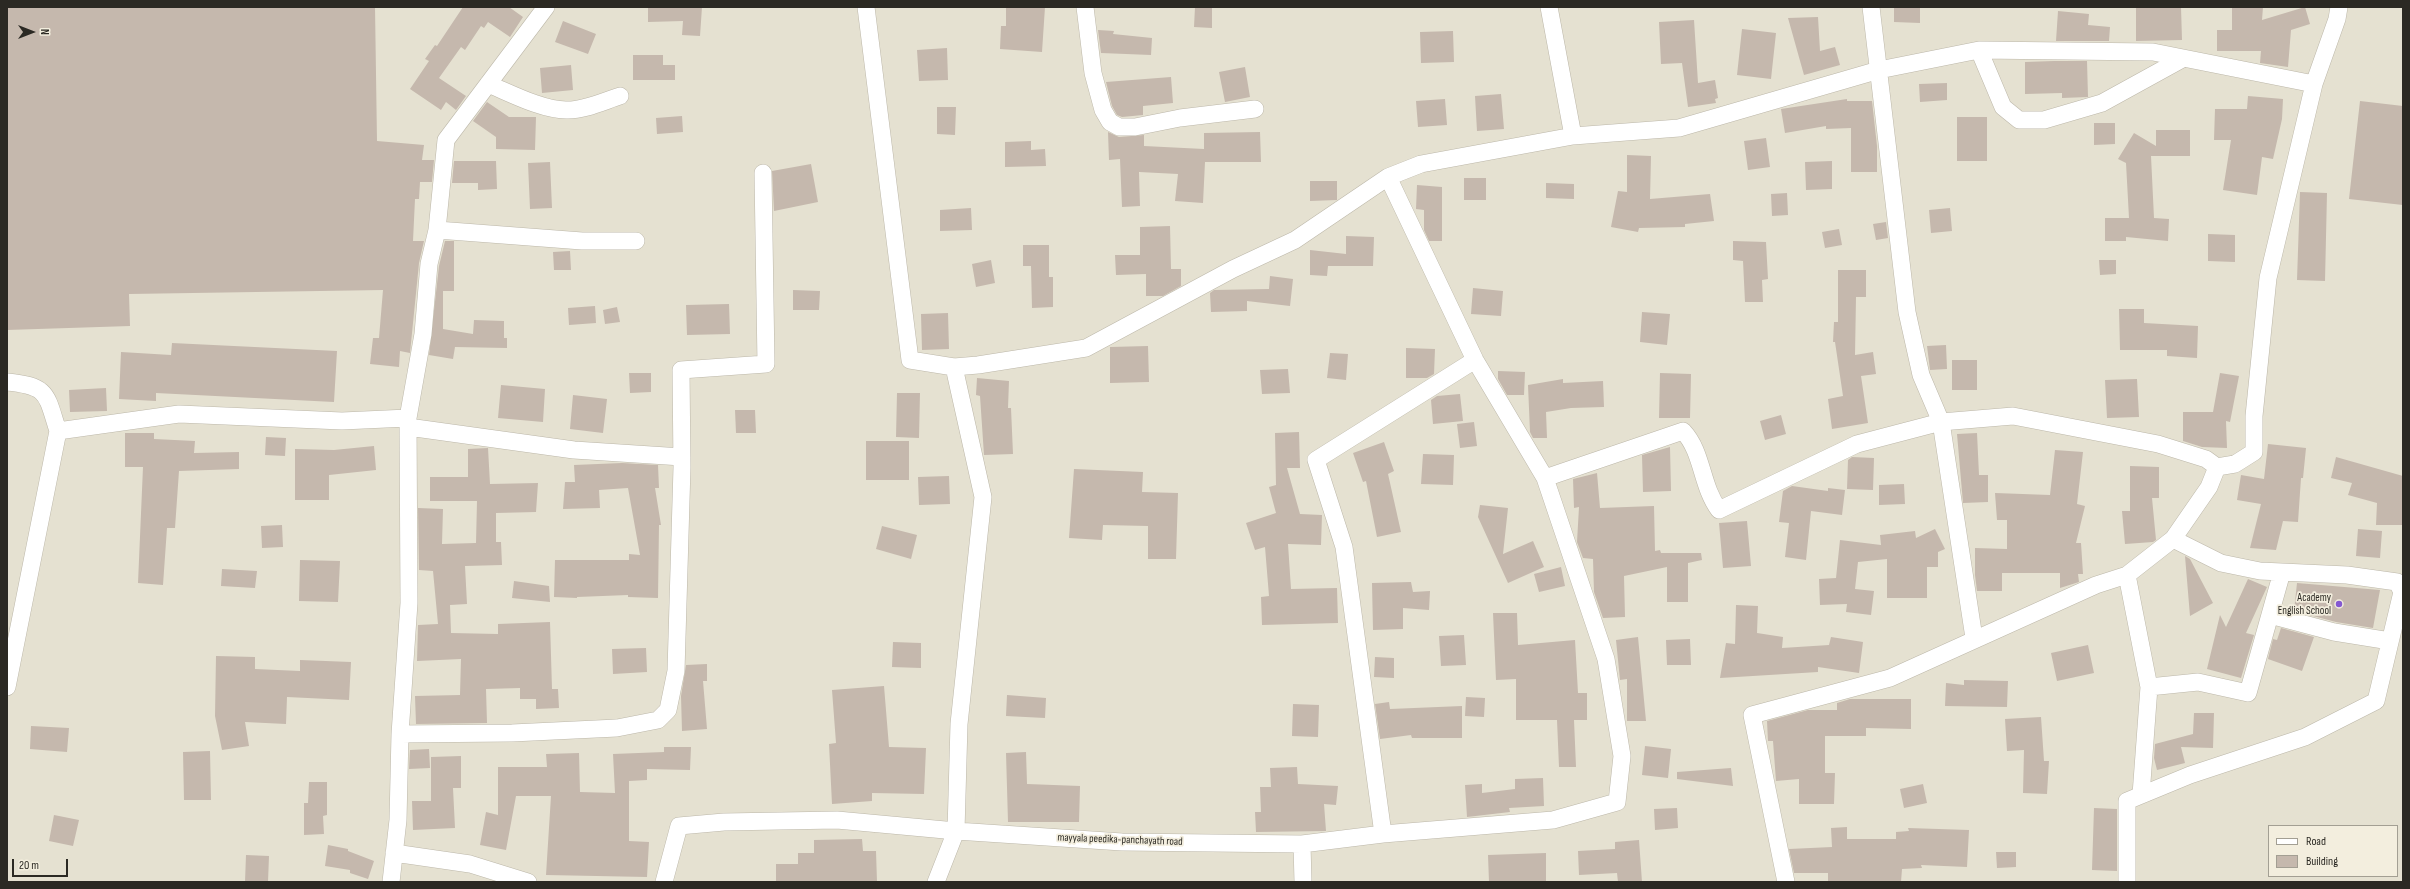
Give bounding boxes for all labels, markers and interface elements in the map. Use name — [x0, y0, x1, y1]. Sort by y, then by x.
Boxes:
north arrow — [12, 12, 52, 52]
text: N — [38, 29, 51, 35]
place label: Academy English School — [2278, 591, 2331, 617]
marker: Academy English School — [2334, 599, 2344, 609]
legend — [2268, 825, 2398, 877]
street label: mayyala peedika-panchayath road — [1057, 831, 1183, 849]
text: Road — [2306, 834, 2326, 849]
scale bar — [14, 851, 70, 877]
text: Building — [2306, 854, 2338, 869]
text: 20 m — [19, 858, 39, 873]

